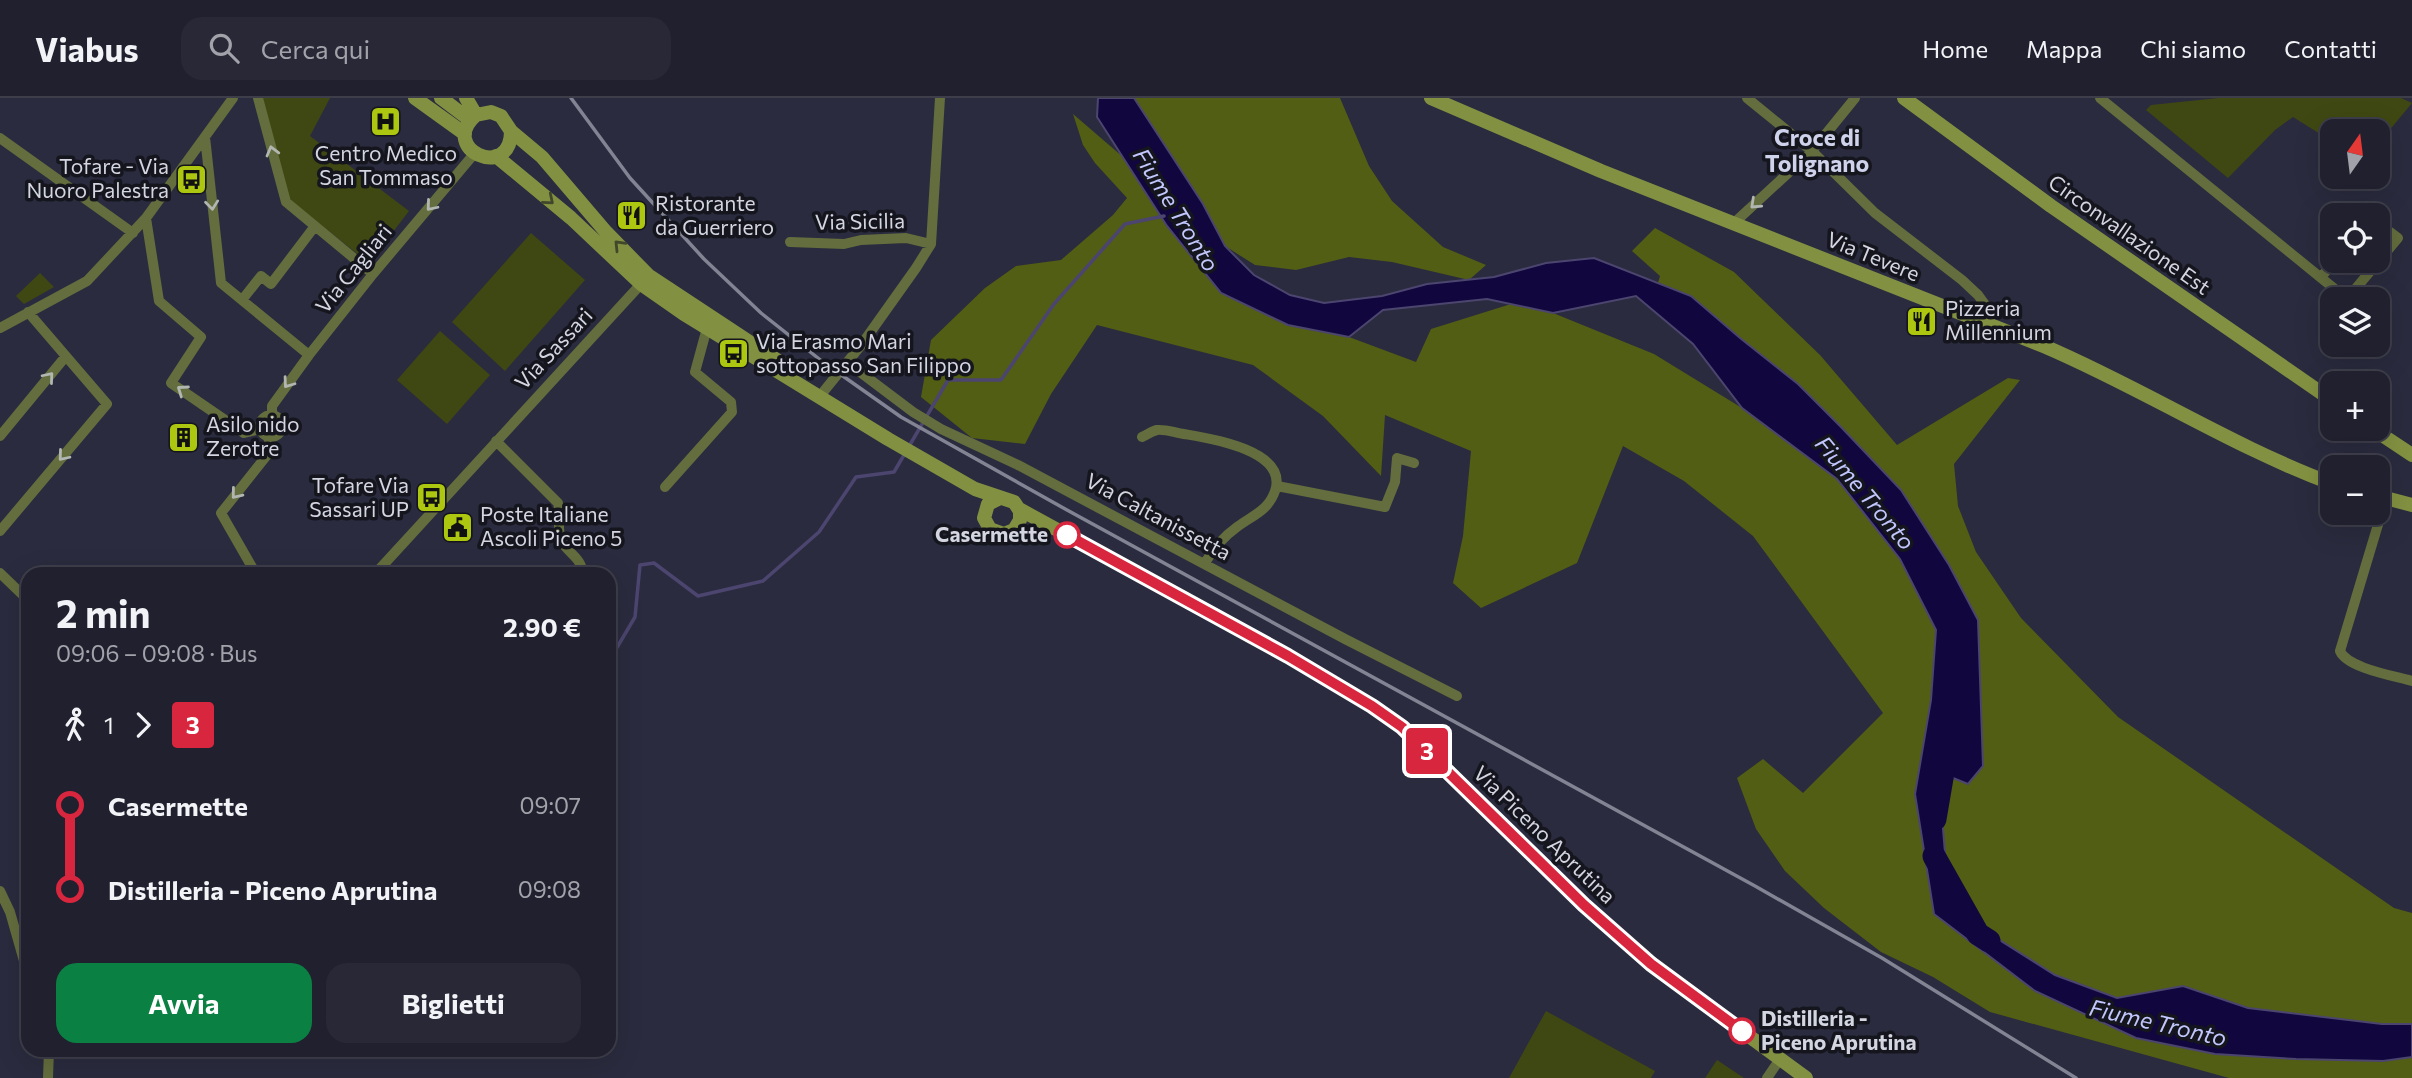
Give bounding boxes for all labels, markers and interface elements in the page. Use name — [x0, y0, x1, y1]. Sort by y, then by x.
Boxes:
search box — [181, 17, 671, 80]
text: Viabus — [35, 28, 139, 69]
icon: search — [205, 29, 243, 67]
text: Cerca qui — [261, 33, 370, 64]
text: Home — [1922, 34, 1988, 63]
text: Mappa — [2026, 34, 2102, 63]
text: Chi siamo — [2140, 34, 2246, 63]
text: Contatti — [2284, 34, 2377, 63]
hospital icon: Centro Medico San Tommaso — [369, 105, 403, 139]
north arrow — [2320, 119, 2390, 189]
map controls — [2320, 119, 2390, 525]
district label: Croce di Tolignano — [1765, 123, 1869, 177]
place label: Centro Medico San Tommaso — [315, 140, 457, 189]
water label: Fiume Tronto — [1128, 143, 1226, 276]
one-way arrow — [266, 145, 280, 157]
place label: Tofare - Via Nuoro Palestra — [26, 153, 169, 202]
bus stop icon: Tofare - Via Nuoro Palestra — [175, 162, 209, 196]
street label: Circonvallazione Est — [2044, 169, 2216, 299]
place label: Ristorante da Guerriero — [655, 190, 774, 239]
one-way arrow — [541, 192, 554, 204]
one-way arrow — [1750, 196, 1763, 208]
one-way arrow — [426, 198, 439, 210]
one-way arrow — [205, 199, 220, 210]
restaurant icon: Ristorante da Guerriero — [615, 199, 649, 233]
button: locate — [2320, 203, 2390, 273]
street label: Via Sicilia — [815, 207, 905, 234]
street label: Via Cagliari — [309, 219, 396, 318]
street label: Via Tevere — [1823, 226, 1924, 286]
one-way arrow — [615, 240, 628, 253]
button: layers — [2320, 287, 2390, 357]
place label: Pizzeria Millennium — [1945, 295, 2052, 344]
street label: Via Sassari — [509, 302, 597, 394]
restaurant icon: Pizzeria Millennium — [1905, 304, 1939, 338]
place label: Via Erasmo Mari sottopasso San Filippo — [756, 328, 972, 377]
bus stop icon: Via Erasmo Mari sottopasso San Filippo — [716, 337, 750, 371]
button: + — [2320, 371, 2390, 441]
one-way arrow — [41, 372, 53, 385]
one-way arrow — [284, 375, 297, 388]
one-way arrow — [176, 385, 189, 398]
place label: Asilo nido Zerotre — [206, 411, 299, 460]
building icon: Asilo nido Zerotre — [166, 420, 200, 454]
water label: Fiume Tronto — [1810, 430, 1922, 555]
one-way arrow — [59, 447, 71, 460]
button: − — [2320, 455, 2390, 525]
street label: Via Caltanissetta — [1082, 467, 1236, 564]
place label: Tofare Via Sassari UP — [309, 472, 409, 521]
bus stop icon: Tofare Via Sassari UP — [415, 481, 449, 515]
one-way arrow — [232, 485, 244, 498]
place label: Poste Italiane Ascoli Piceno 5 — [480, 501, 622, 550]
public building icon: Poste Italiane Ascoli Piceno 5 — [440, 510, 474, 544]
place label: Casermette — [935, 521, 1048, 546]
marker: Casermette — [1054, 522, 1080, 548]
text: 2 min — [56, 589, 151, 636]
text: 2.90 € — [503, 611, 581, 642]
text: 09:06 – 09:08 · Bus — [56, 639, 257, 667]
icon: walk — [56, 706, 94, 744]
icon: forward — [124, 706, 162, 744]
text: 3 — [186, 710, 200, 739]
text: 1 — [104, 711, 114, 739]
line badge: 3 — [1404, 728, 1450, 774]
text: 3 — [1420, 736, 1434, 765]
street label: Via Piceno Aprutina — [1469, 760, 1621, 908]
text: Casermette — [108, 790, 248, 821]
text: 09:07 — [520, 791, 581, 819]
text: Distilleria - Piceno Aprutina — [108, 874, 438, 905]
text: 09:08 — [518, 875, 581, 903]
button: Avvia — [56, 963, 312, 1043]
button: Biglietti — [326, 963, 581, 1043]
water label: Fiume Tronto — [2087, 993, 2230, 1051]
place label: Distilleria - Piceno Aprutina — [1761, 1005, 1917, 1054]
marker: Distilleria - Piceno Aprutina — [1729, 1018, 1755, 1044]

